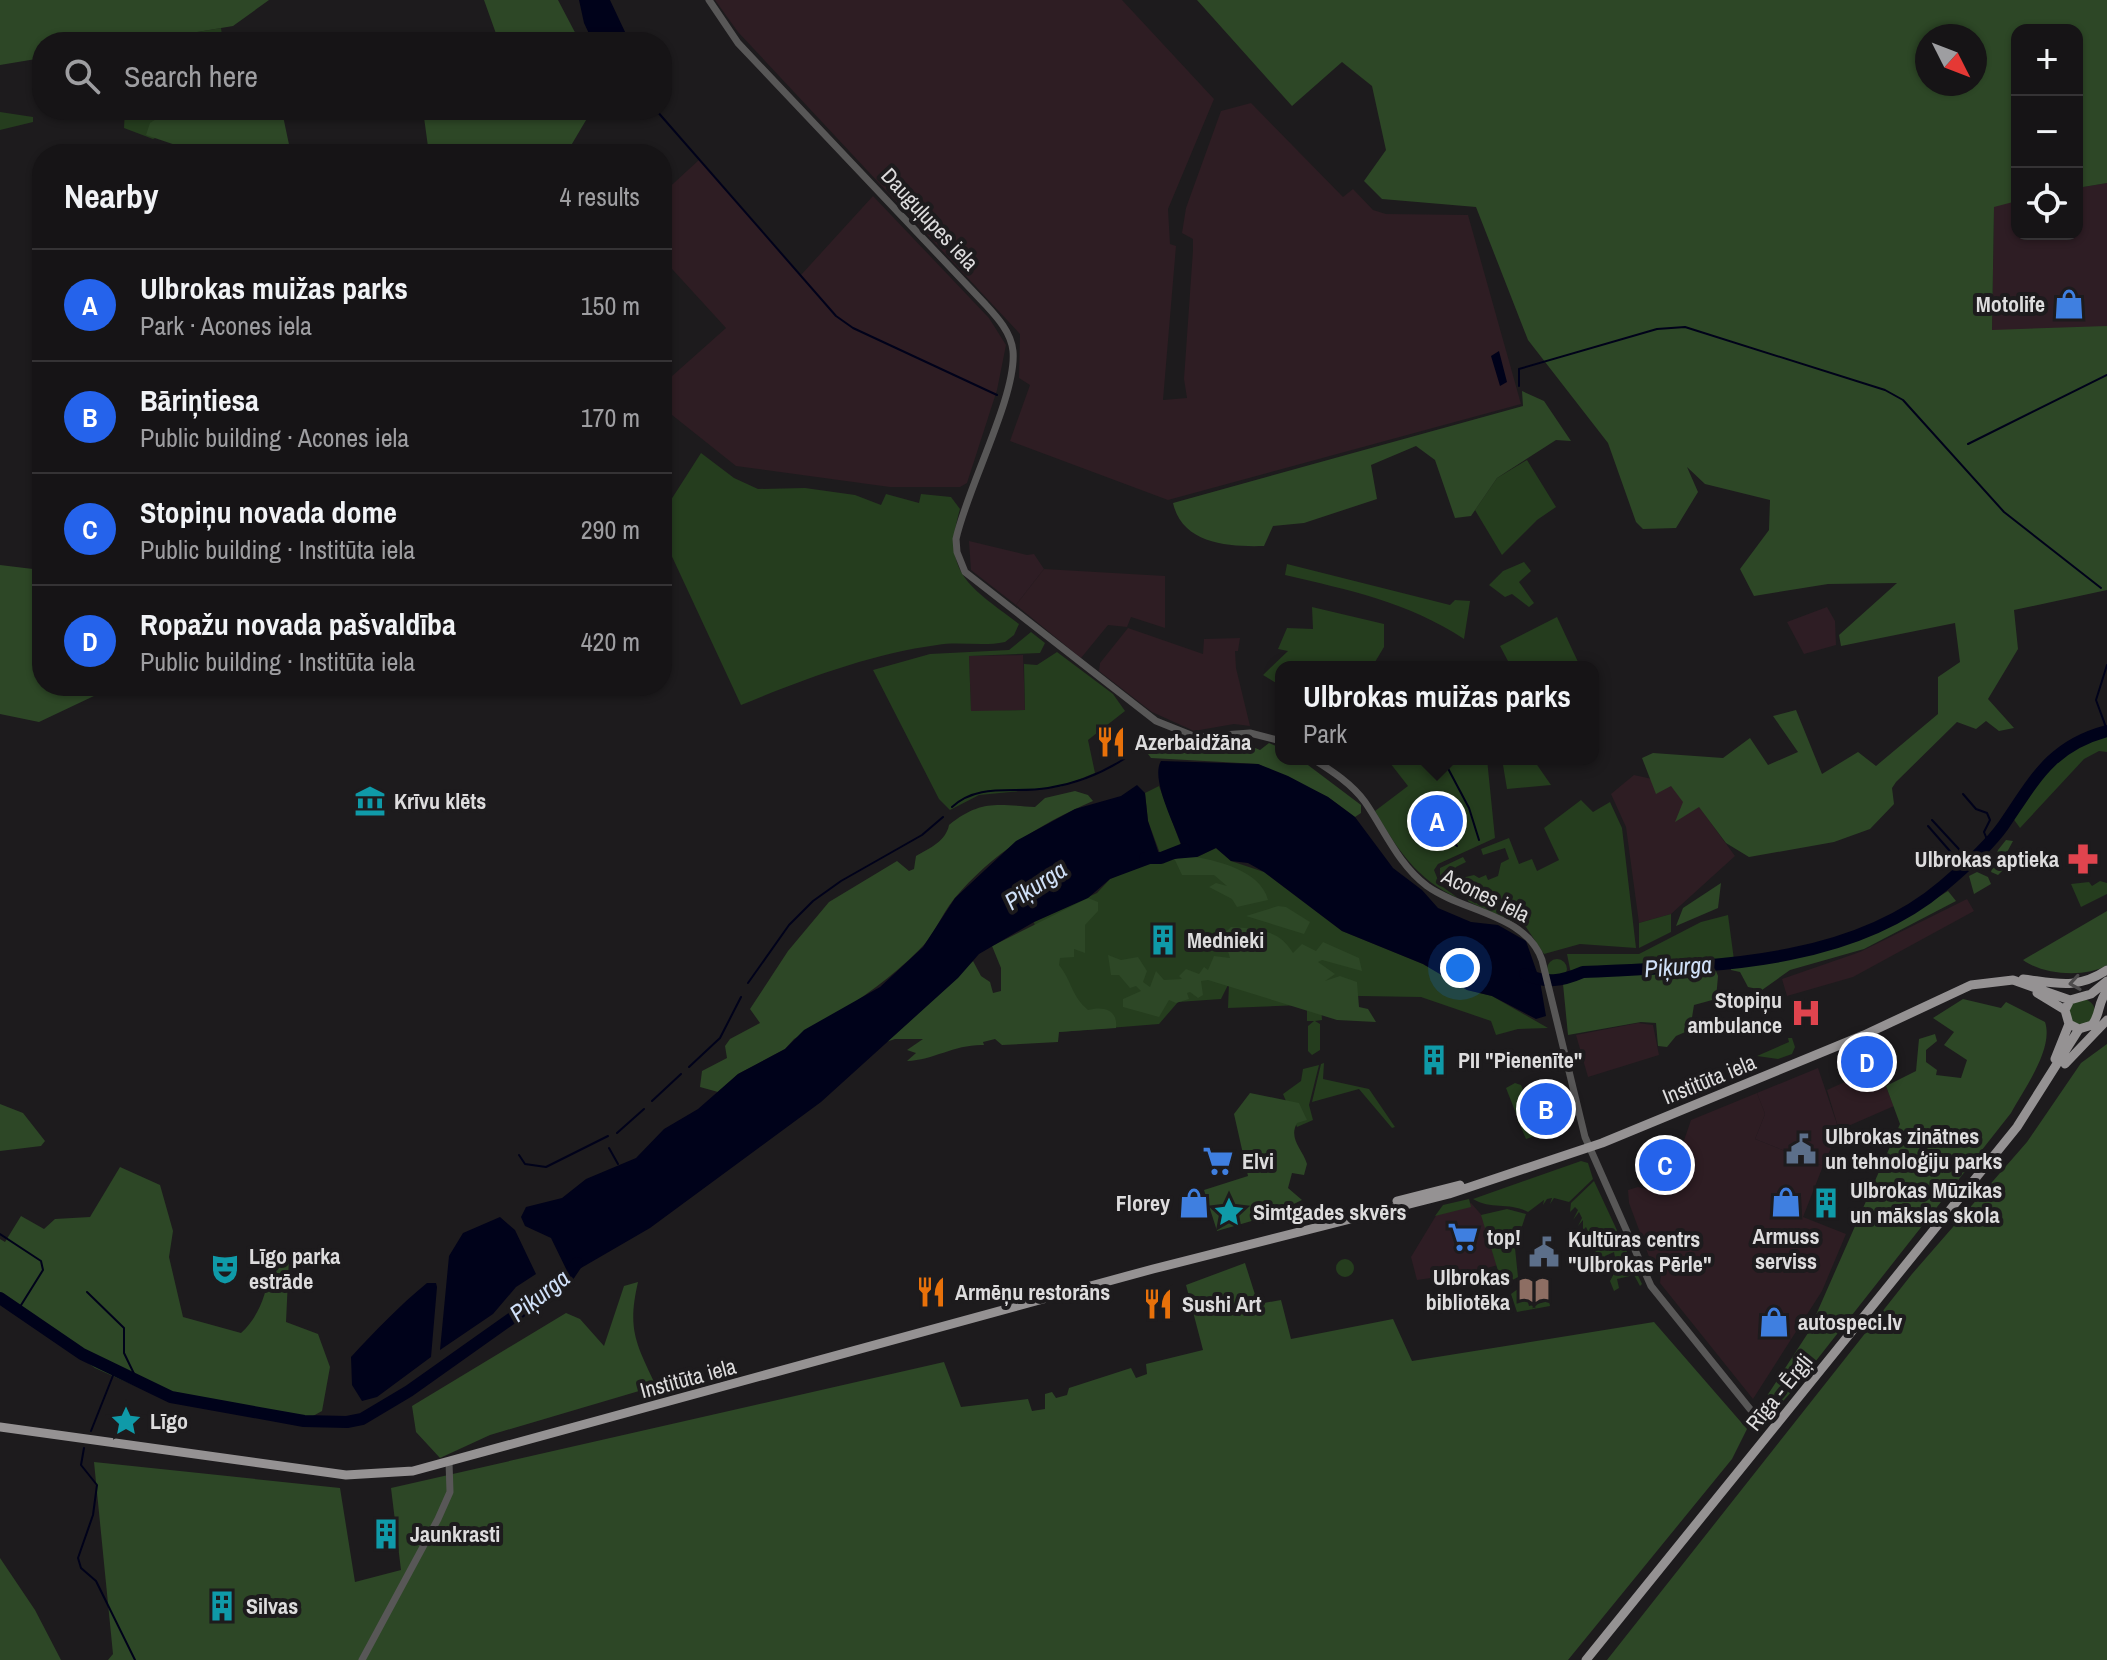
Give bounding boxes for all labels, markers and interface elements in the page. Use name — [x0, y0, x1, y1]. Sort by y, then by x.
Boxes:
north arrow — [1915, 24, 1987, 96]
map controls — [2011, 24, 2083, 240]
button: + — [2011, 24, 2083, 96]
search box — [32, 32, 672, 120]
icon: search — [60, 54, 104, 98]
text: Search here — [124, 56, 258, 96]
button: − — [2011, 96, 2083, 168]
street label: Dauguļupes iela — [875, 161, 985, 277]
button: locate — [2011, 168, 2083, 240]
text: Nearby — [64, 173, 159, 219]
text: 4 results — [559, 179, 640, 214]
text: Ulbrokas muižas parks — [140, 268, 408, 308]
shop icon: Motolife — [2052, 287, 2086, 321]
text: A — [82, 288, 98, 323]
text: 150 m — [581, 288, 640, 323]
place label: Motolife — [1976, 289, 2045, 319]
text: Park · Acones iela — [140, 308, 312, 343]
text: Bāriņtiesa — [140, 380, 259, 420]
text: B — [82, 400, 98, 435]
text: 170 m — [581, 400, 640, 435]
text: Public building · Acones iela — [140, 420, 409, 455]
text: Stopiņu novada dome — [140, 492, 397, 532]
text: C — [82, 512, 98, 547]
text: 290 m — [581, 512, 640, 547]
text: Public building · Institūta iela — [140, 532, 415, 567]
text: Ropažu novada pašvaldība — [140, 604, 456, 644]
text: D — [82, 624, 98, 659]
text: 420 m — [581, 624, 640, 659]
text: Public building · Institūta iela — [140, 644, 415, 679]
popup — [1275, 661, 1599, 765]
text: Ulbrokas muižas parks — [1303, 676, 1571, 716]
text: Park — [1303, 716, 1347, 751]
restaurant icon: Azerbaidžāna — [1094, 725, 1128, 759]
place label: Azerbaidžāna — [1135, 727, 1251, 757]
museum icon: Krīvu klēts — [353, 784, 387, 818]
place label: Krīvu klēts — [394, 786, 486, 816]
pin: A — [1411, 791, 1463, 851]
pharmacy icon: Ulbrokas aptieka — [2066, 842, 2100, 876]
place label: Ulbrokas aptieka — [1915, 844, 2059, 874]
water label: Piķurga — [998, 853, 1072, 917]
street label: Acones iela — [1436, 860, 1535, 929]
building icon: Mednieki — [1146, 923, 1180, 957]
place label: Mednieki — [1187, 925, 1264, 955]
your location — [1440, 948, 1480, 988]
water label: Piķurga — [1643, 948, 1713, 984]
one-way arrow — [2068, 974, 2081, 991]
place label: Stopiņu ambulance — [1688, 985, 1782, 1040]
hospital icon: Stopiņu ambulance — [1789, 996, 1823, 1030]
pin: D — [1841, 1032, 1893, 1092]
building icon: PII "Pienenīte" — [1417, 1043, 1451, 1077]
place label: PII "Pienenīte" — [1458, 1045, 1582, 1075]
street label: Institūta iela — [1658, 1047, 1760, 1111]
pin: B — [1520, 1079, 1572, 1139]
place label: Ulbrokas zinātnes un tehnoloģiju parks — [1825, 1121, 2002, 1176]
public building icon: Ulbrokas zinātnes un tehnoloģiju parks — [1784, 1132, 1818, 1166]
pin: C — [1639, 1135, 1691, 1195]
supermarket icon: Elvi — [1201, 1144, 1235, 1178]
place label: Elvi — [1242, 1146, 1274, 1176]
place label: Ulbrokas Mūzikas un mākslas skola — [1850, 1175, 2002, 1230]
shop icon: Armuss serviss — [1769, 1185, 1803, 1219]
shop icon: Florey — [1177, 1186, 1211, 1220]
building icon: Ulbrokas Mūzikas un mākslas skola — [1809, 1186, 1843, 1220]
place label: Florey — [1116, 1188, 1170, 1218]
place icon: Simtgades skvērs — [1212, 1195, 1246, 1229]
place label: Simtgades skvērs — [1253, 1197, 1406, 1227]
supermarket icon: top! — [1446, 1220, 1480, 1254]
place label: Armuss serviss — [1752, 1221, 1820, 1276]
place label: top! — [1487, 1222, 1521, 1252]
place label: Kultūras centrs "Ulbrokas Pērle" — [1568, 1224, 1711, 1279]
public building icon: Kultūras centrs "Ulbrokas Pērle" — [1527, 1235, 1561, 1269]
place label: Līgo parka estrāde — [249, 1241, 340, 1296]
theatre icon: Līgo parka estrāde — [208, 1252, 242, 1286]
water label: Piķurga — [502, 1261, 576, 1328]
place label: Ulbrokas bibliotēka — [1426, 1262, 1510, 1317]
library icon: Ulbrokas bibliotēka — [1517, 1273, 1551, 1307]
restaurant icon: Armēņu restorāns — [914, 1275, 948, 1309]
place label: Armēņu restorāns — [955, 1277, 1110, 1307]
restaurant icon: Sushi Art — [1141, 1287, 1175, 1321]
place label: Sushi Art — [1182, 1289, 1262, 1319]
shop icon: autospeci.lv — [1757, 1305, 1791, 1339]
place label: autospeci.lv — [1798, 1307, 1902, 1337]
street label: Rīga - Ērgļi — [1739, 1347, 1819, 1437]
street label: Institūta iela — [637, 1351, 739, 1405]
place icon: Līgo — [109, 1404, 143, 1438]
place label: Līgo — [150, 1406, 188, 1436]
building icon: Jaunkrasti — [369, 1517, 403, 1551]
place label: Jaunkrasti — [410, 1519, 500, 1549]
building icon: Silvas — [205, 1589, 239, 1623]
place label: Silvas — [246, 1591, 298, 1621]

